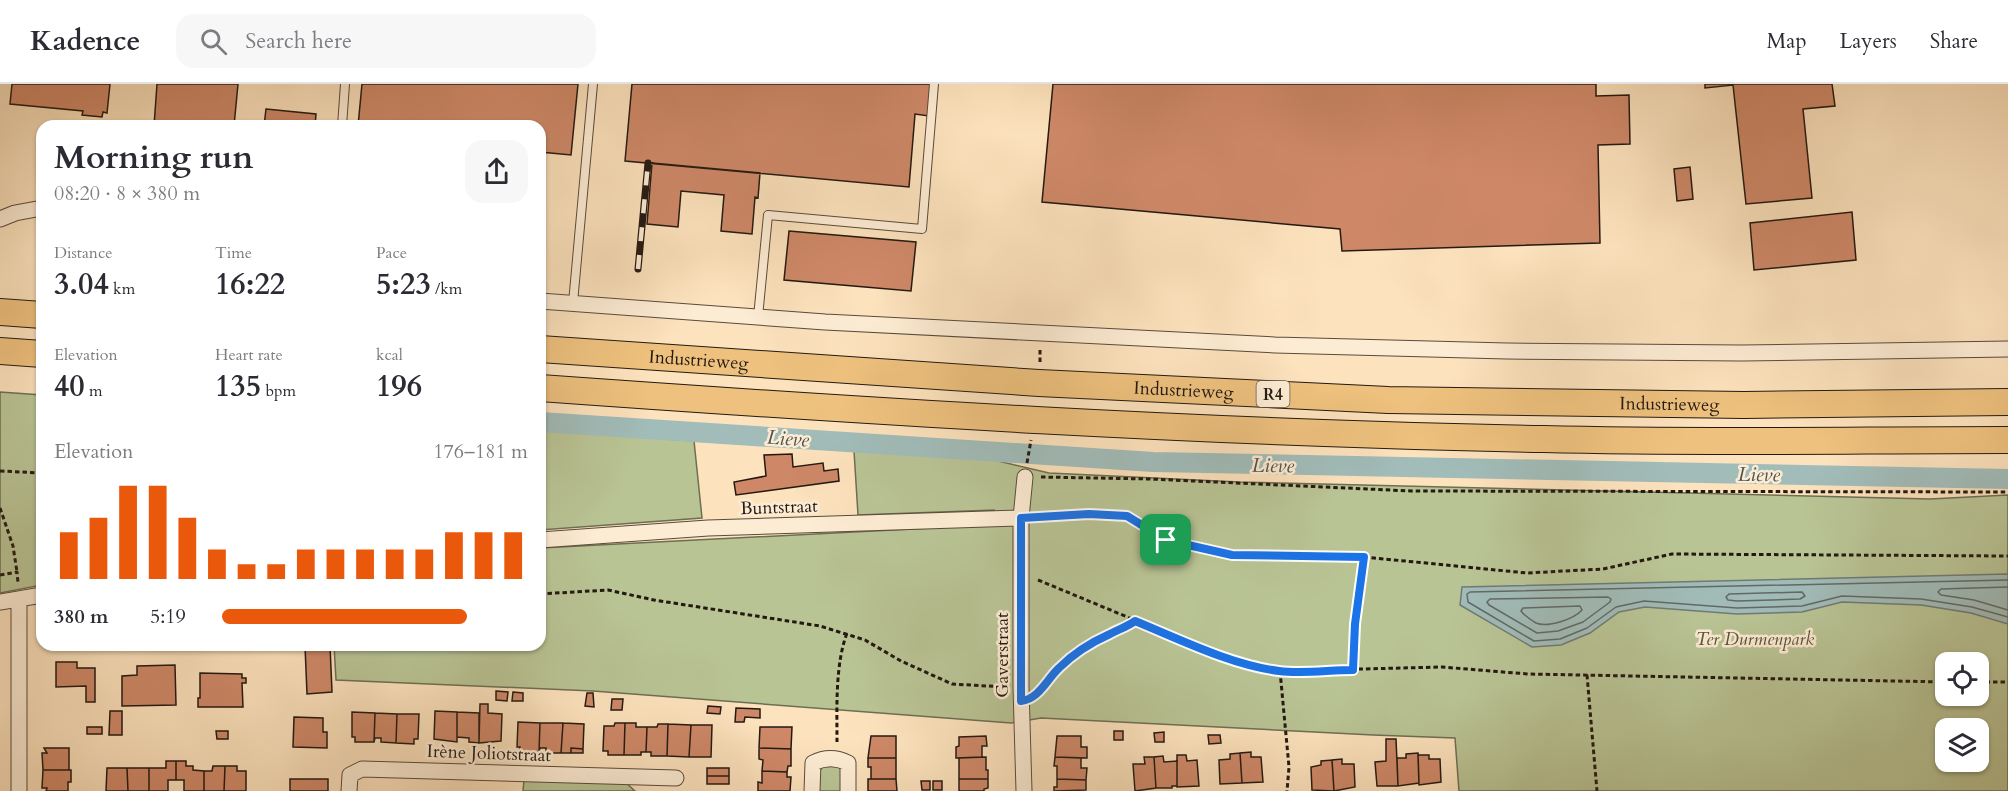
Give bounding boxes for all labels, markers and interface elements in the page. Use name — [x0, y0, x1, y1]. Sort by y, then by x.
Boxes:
search box — [176, 14, 596, 68]
text: Kadence — [30, 22, 140, 60]
icon: search — [197, 25, 230, 58]
text: Search here — [245, 26, 352, 56]
text: Map — [1767, 27, 1807, 56]
text: Layers — [1840, 27, 1897, 56]
text: Share — [1930, 27, 1978, 56]
text: Morning run — [54, 135, 254, 180]
button: share — [465, 140, 528, 203]
text: 08:20 · 8 × 380 m — [54, 180, 200, 207]
text: Distance — [54, 242, 112, 264]
text: Time — [215, 242, 252, 264]
text: Pace — [376, 242, 407, 264]
text: 3.04 — [54, 264, 109, 305]
text: 16:22 — [215, 264, 285, 305]
text: 5:23 — [376, 264, 431, 305]
text: km — [109, 278, 135, 300]
text: /km — [431, 278, 462, 300]
text: Elevation — [54, 344, 118, 366]
text: Heart rate — [215, 344, 283, 366]
text: kcal — [376, 344, 403, 366]
street label: Industrieweg — [648, 344, 750, 376]
text: 40 — [54, 366, 85, 407]
text: 135 — [215, 366, 261, 407]
text: 196 — [376, 366, 422, 407]
street label: Industrieweg — [1133, 376, 1235, 406]
text: m — [85, 380, 103, 402]
text: bpm — [261, 380, 296, 402]
road number: R4 — [1256, 381, 1290, 407]
street label: Industrieweg — [1619, 391, 1721, 418]
water label: Lieve — [766, 424, 810, 453]
text: Elevation — [54, 438, 133, 465]
text: 176–181 m — [433, 438, 528, 465]
water label: Lieve — [1252, 452, 1295, 479]
water label: Lieve — [1738, 461, 1781, 488]
street label: Buntstraat — [740, 494, 819, 521]
pin — [1140, 514, 1191, 565]
icon: arrive — [1149, 523, 1182, 556]
text: 380 m — [54, 603, 109, 630]
text: 5:19 — [150, 603, 186, 630]
street label: Gaverstraat — [990, 612, 1015, 698]
park label: Ter Durmenpark — [1696, 627, 1814, 652]
map controls — [1935, 652, 1989, 772]
button: locate — [1935, 652, 1989, 706]
button: layers — [1935, 718, 1989, 772]
street label: Irène Joliotstraat — [426, 739, 552, 768]

